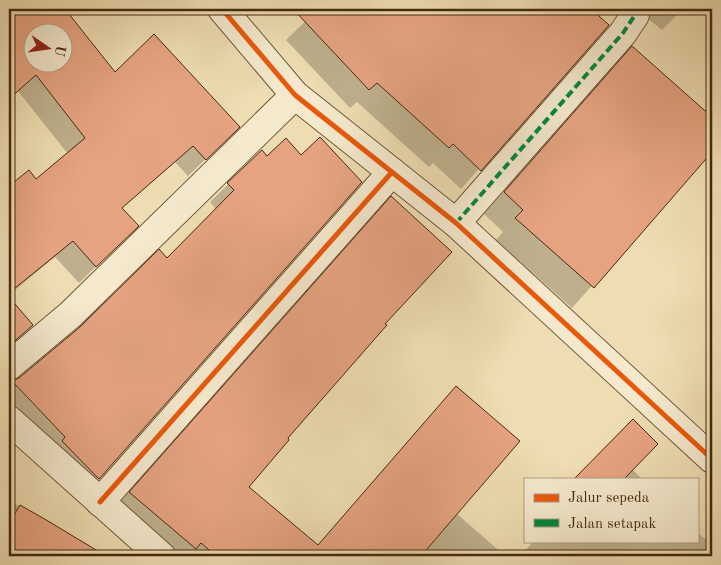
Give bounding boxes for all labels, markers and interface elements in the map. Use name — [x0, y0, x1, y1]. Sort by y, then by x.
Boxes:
north arrow — [22, 22, 72, 72]
text: U — [52, 44, 68, 58]
legend — [524, 478, 698, 542]
text: Jalur sepeda — [568, 491, 650, 506]
text: Jalan setapak — [568, 517, 657, 532]

